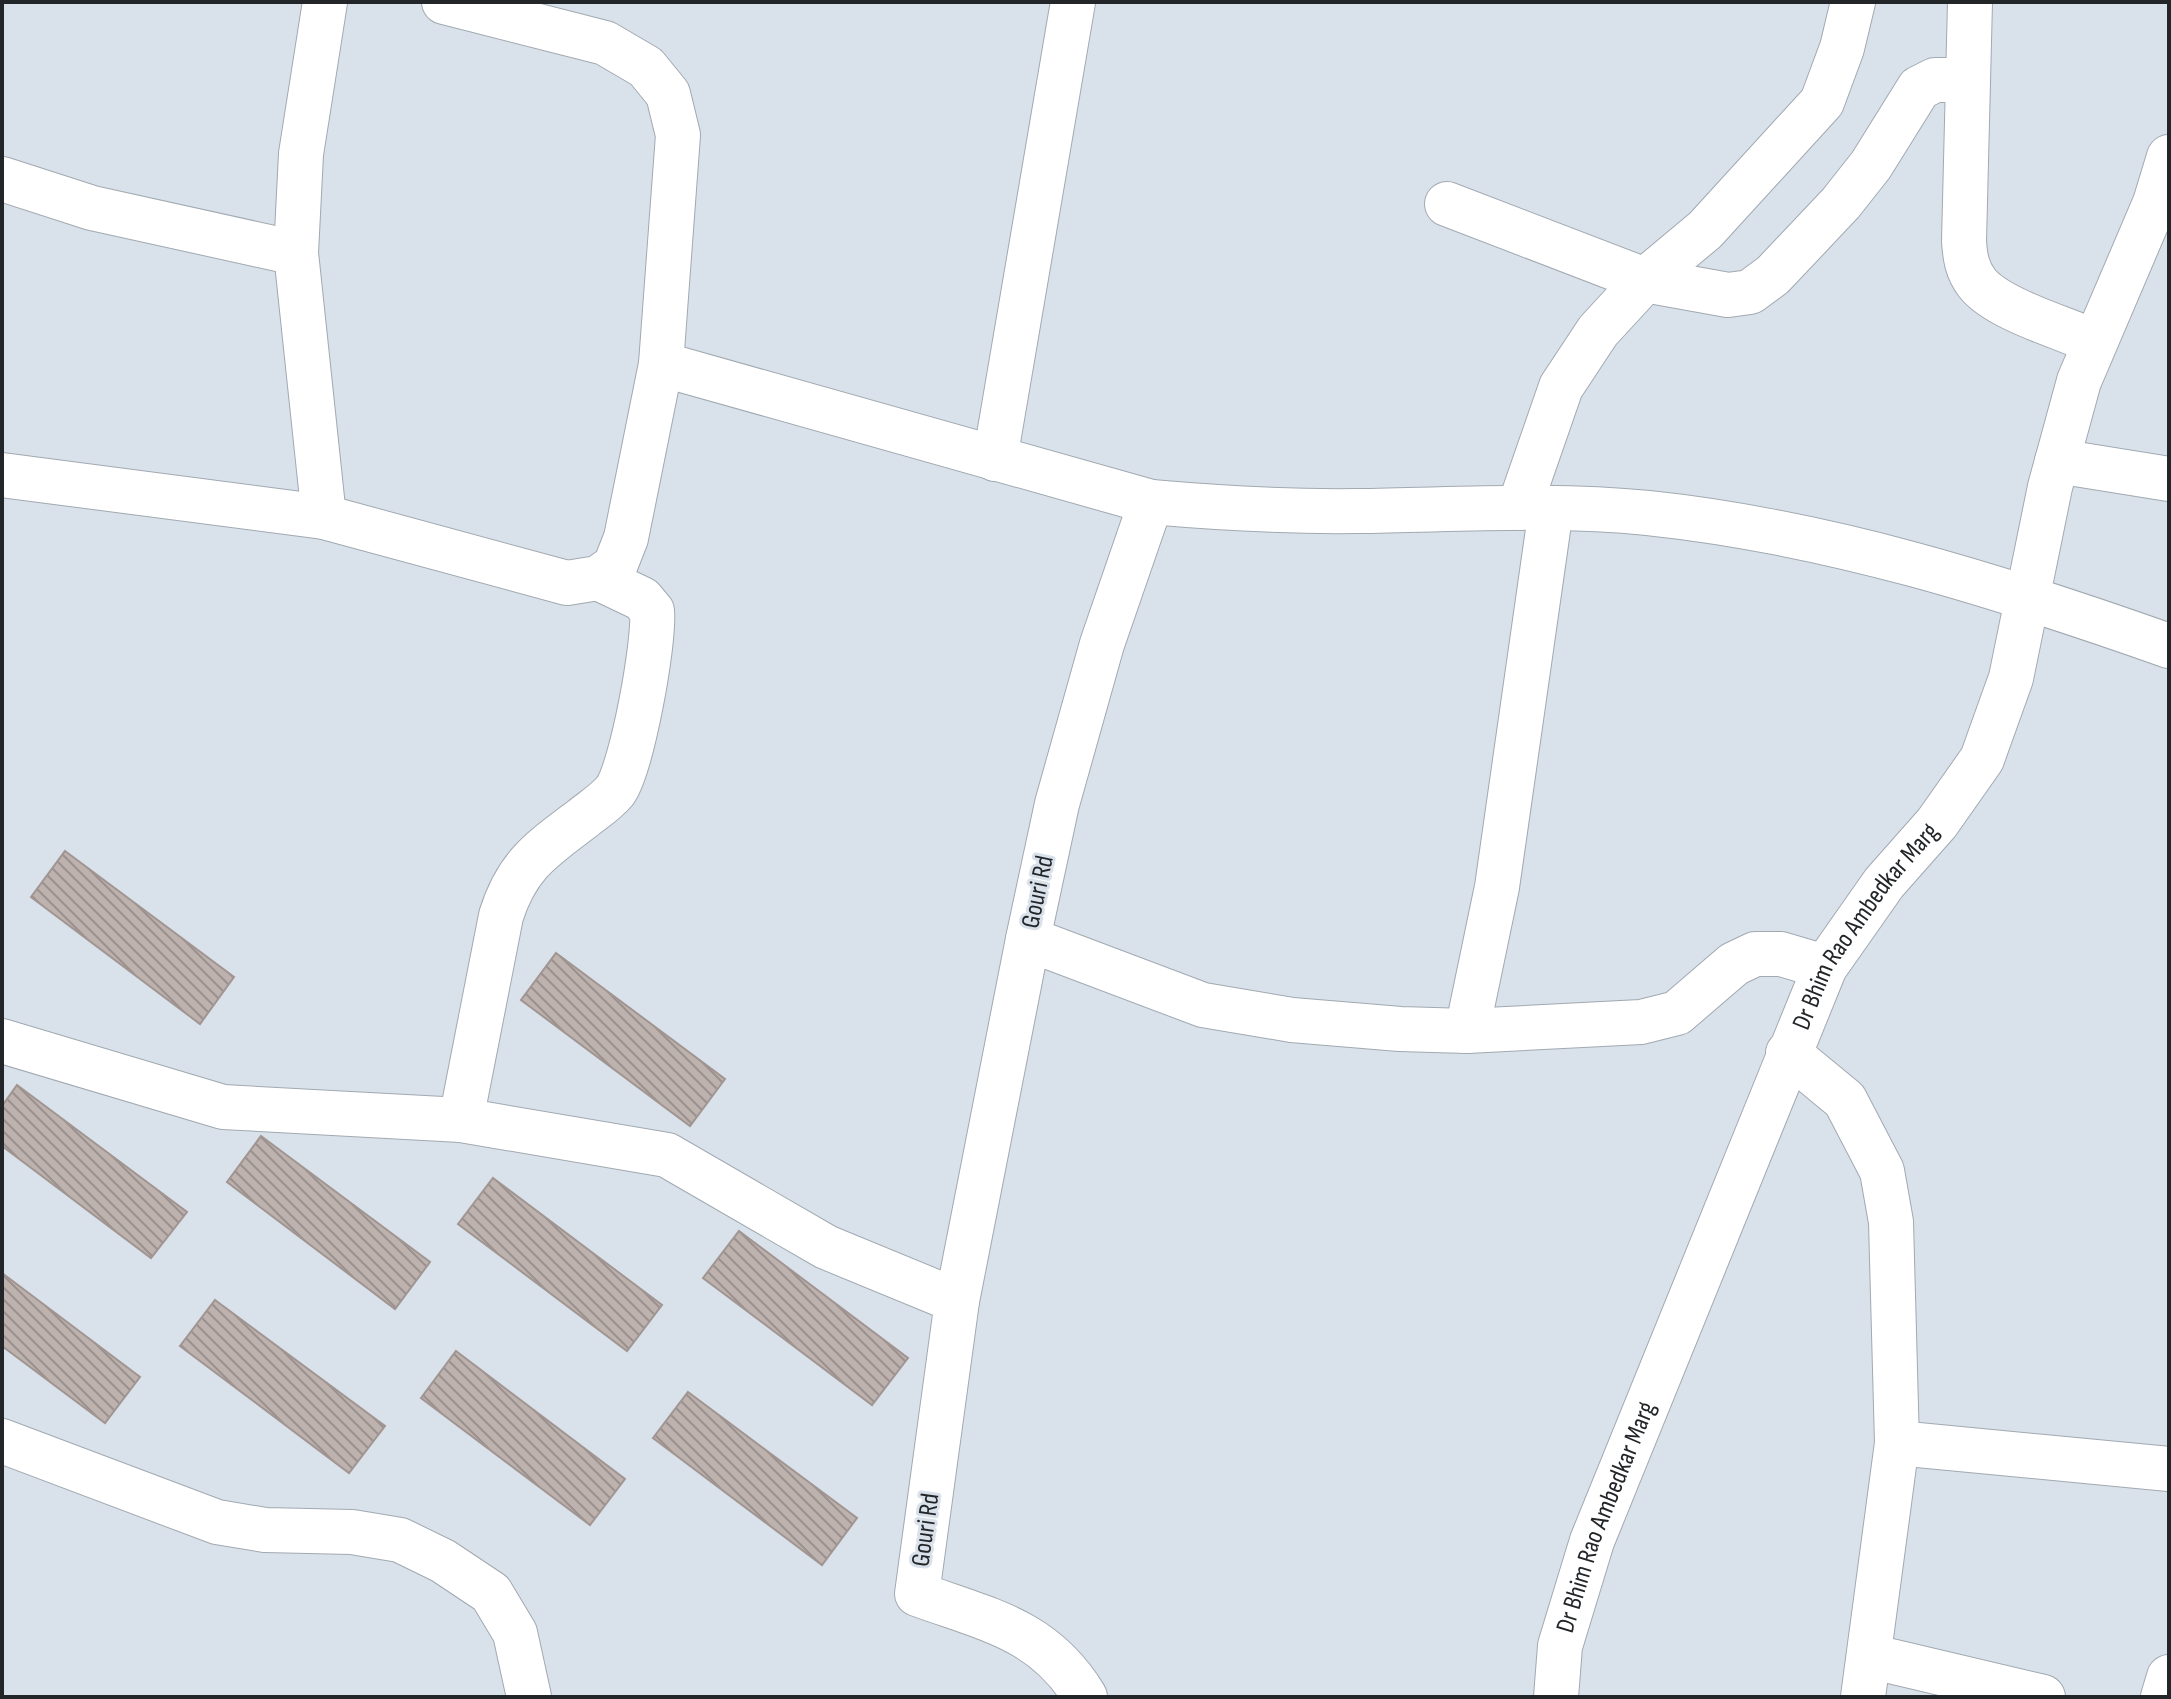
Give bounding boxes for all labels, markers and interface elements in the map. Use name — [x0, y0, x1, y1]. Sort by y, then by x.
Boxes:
street label: Dr Bhim Rao Ambedkar Marg — [1786, 817, 1945, 1034]
street label: Gouri Rd — [1015, 853, 1061, 931]
street label: Dr Bhim Rao Ambedkar Marg — [1549, 1397, 1662, 1636]
street label: Gouri Rd — [906, 1491, 946, 1569]

